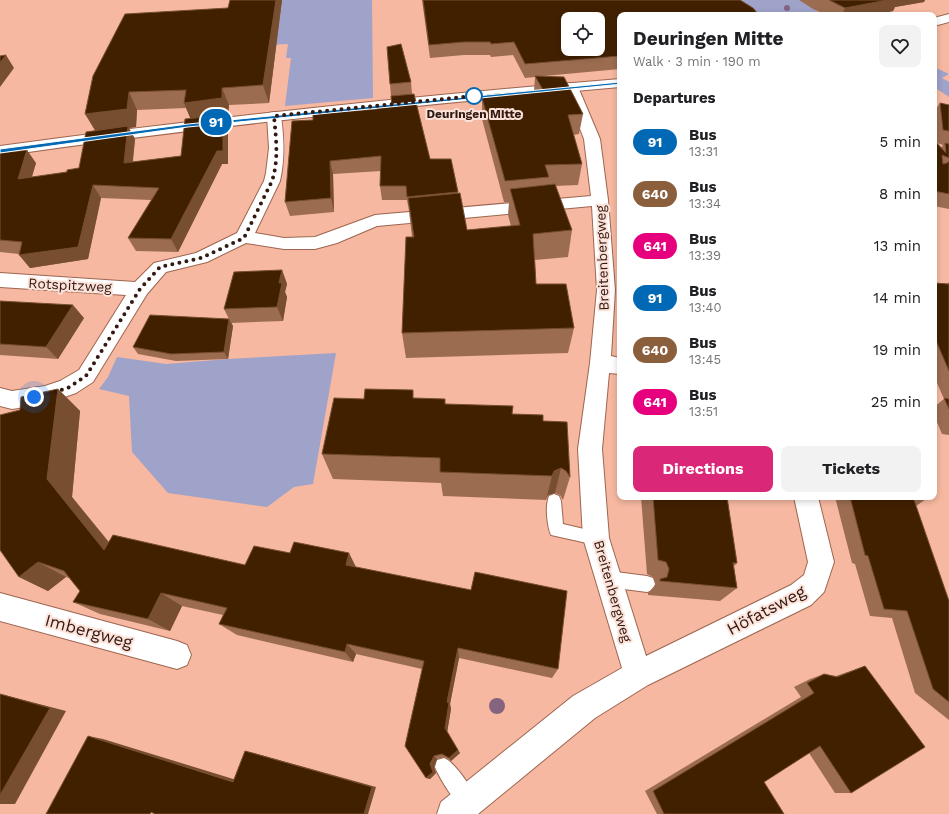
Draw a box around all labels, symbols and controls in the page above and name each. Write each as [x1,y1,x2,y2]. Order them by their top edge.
map controls [561,12,605,56]
button: locate [561,12,605,56]
button: heart [879,25,921,67]
text: Deuringen Mitte [633,27,783,50]
text: Walk · 3 min · 190 m [633,54,761,69]
marker: Deuringen Mitte [465,87,483,105]
text: Departures [633,89,716,107]
place label: Deuringen Mitte [426,107,522,121]
line badge: 91 [198,109,234,135]
text: 91 [209,114,223,130]
text: Bus [689,126,717,144]
text: 5 min [880,133,921,151]
text: 91 [648,134,662,150]
text: 13:31 [689,144,718,159]
text: Bus [689,178,717,196]
text: 8 min [879,185,921,203]
text: 640 [642,186,668,202]
text: 13:34 [689,196,721,211]
street label: Breitenbergweg [592,204,612,311]
text: Bus [689,230,717,248]
text: 13 min [874,237,921,255]
text: 641 [643,238,667,254]
text: 13:39 [689,248,721,263]
street label: Rotspitzweg [28,275,113,295]
text: Bus [689,282,717,300]
text: 14 min [873,289,921,307]
text: 91 [648,290,662,306]
text: 13:40 [689,300,722,315]
text: Bus [689,334,717,352]
text: 19 min [873,341,921,359]
text: 640 [642,342,668,358]
text: 13:45 [689,352,721,367]
text: Bus [689,386,717,404]
your location [24,387,44,407]
text: 25 min [871,393,921,411]
text: 641 [643,394,667,410]
text: 13:51 [689,404,718,419]
button: Directions [633,446,773,492]
button: Tickets [781,446,921,492]
street label: Breitenbergweg [591,538,635,644]
street label: Höfatsweg [723,580,810,639]
street label: Imbergweg [43,610,136,653]

